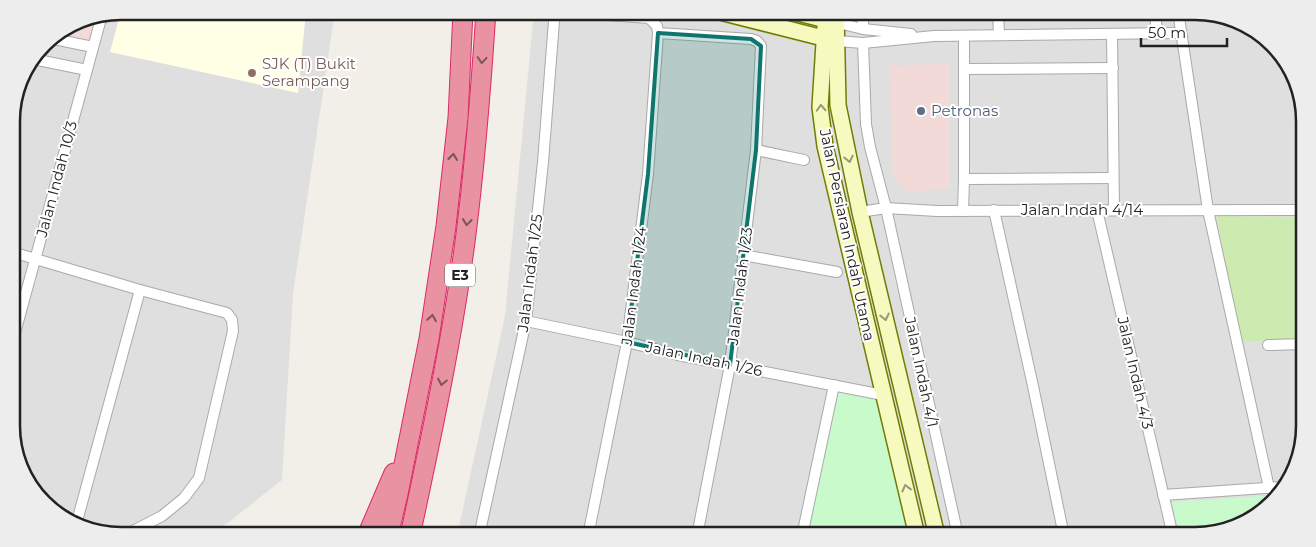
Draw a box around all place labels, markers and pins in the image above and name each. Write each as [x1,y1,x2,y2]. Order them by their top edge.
place label: SJK (T) Bukit Serampang [262,54,356,90]
marker: SJK (T) Bukit Serampang [246,67,258,79]
place label: Petronas [931,101,998,120]
marker: Petronas [915,105,927,117]

